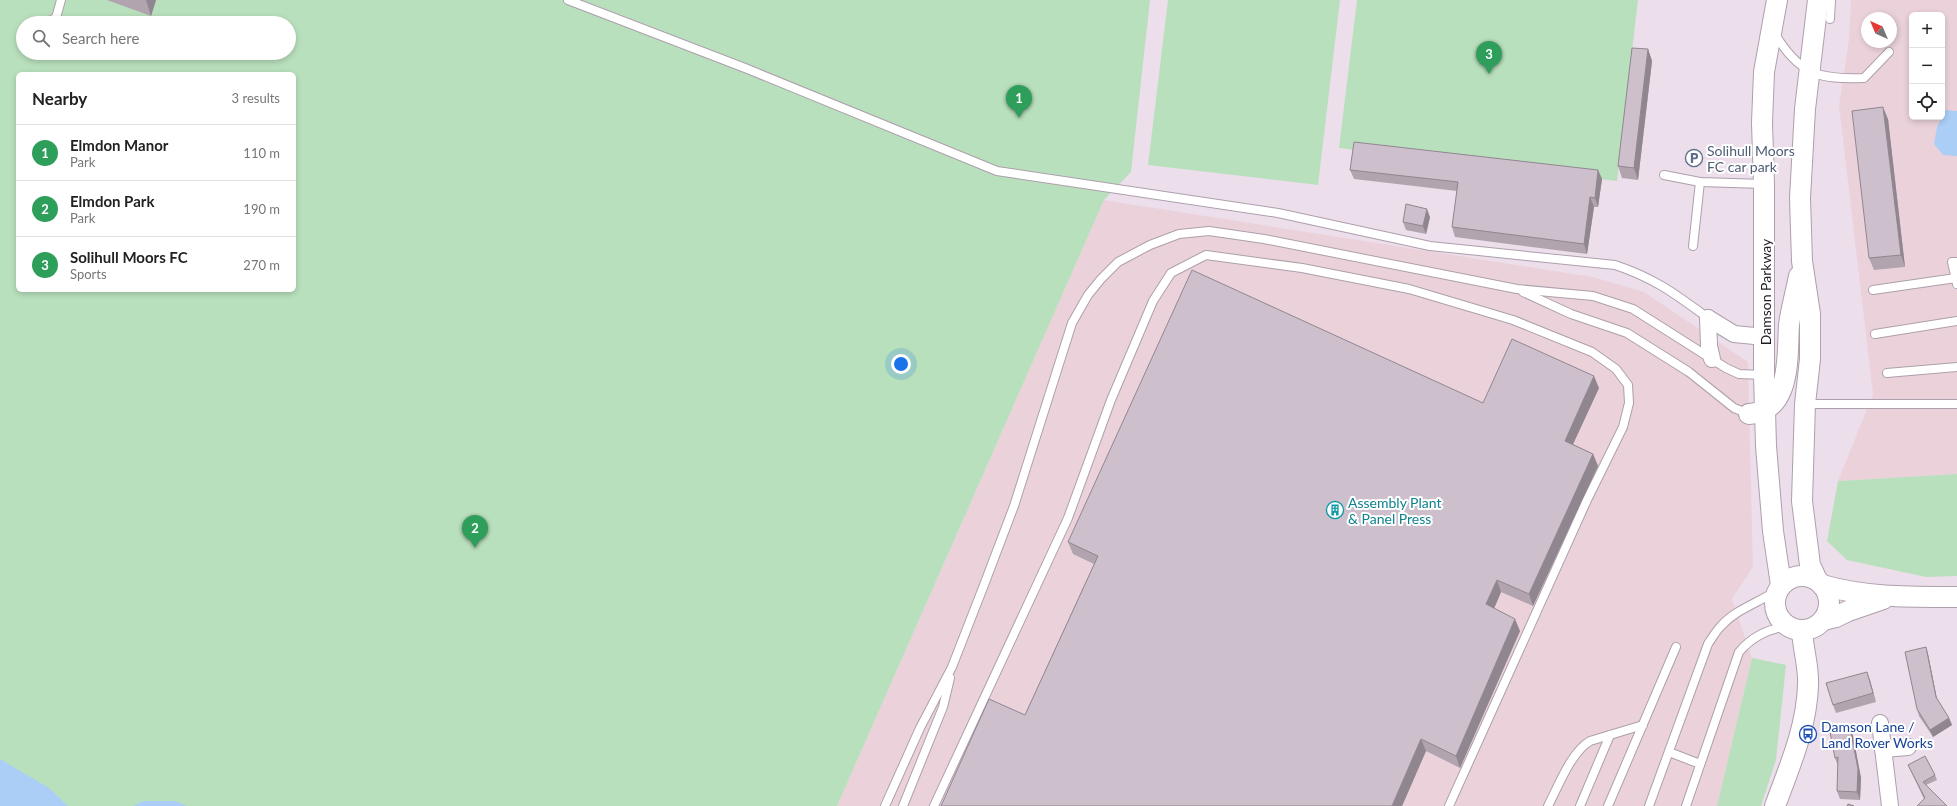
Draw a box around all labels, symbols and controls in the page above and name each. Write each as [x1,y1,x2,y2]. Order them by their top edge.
north arrow [1861,12,1897,48]
map controls [1909,12,1945,120]
button: + [1909,12,1945,48]
search box [16,16,296,60]
icon: search [30,27,52,49]
text: Search here [62,29,139,47]
pin: 3 [1476,41,1502,74]
button: − [1909,48,1945,84]
button: locate [1909,84,1945,120]
pin: 1 [1006,85,1032,118]
text: Nearby [32,88,87,109]
text: 3 results [232,90,280,106]
text: Elmdon Manor [70,136,168,154]
place label: Solihull Moors FC car park [1707,142,1795,175]
text: 1 [41,145,49,161]
text: 110 m [243,145,280,161]
parking icon: Solihull Moors FC car park [1684,148,1704,168]
text: Park [70,154,95,170]
text: Elmdon Park [70,192,154,210]
text: 2 [41,201,49,217]
text: 190 m [243,201,280,217]
text: Park [70,210,95,226]
street label: Damson Parkway [1757,238,1774,345]
text: Solihull Moors FC [70,248,188,266]
text: 3 [41,257,49,273]
text: 270 m [243,257,280,273]
text: Sports [70,266,107,282]
your location [891,354,911,374]
place label: Assembly Plant & Panel Press [1348,494,1441,527]
building icon: Assembly Plant & Panel Press [1325,500,1345,520]
pin: 2 [462,515,488,548]
place label: Damson Lane / Land Rover Works [1821,718,1933,751]
bus stop icon: Damson Lane / Land Rover Works [1798,724,1818,744]

